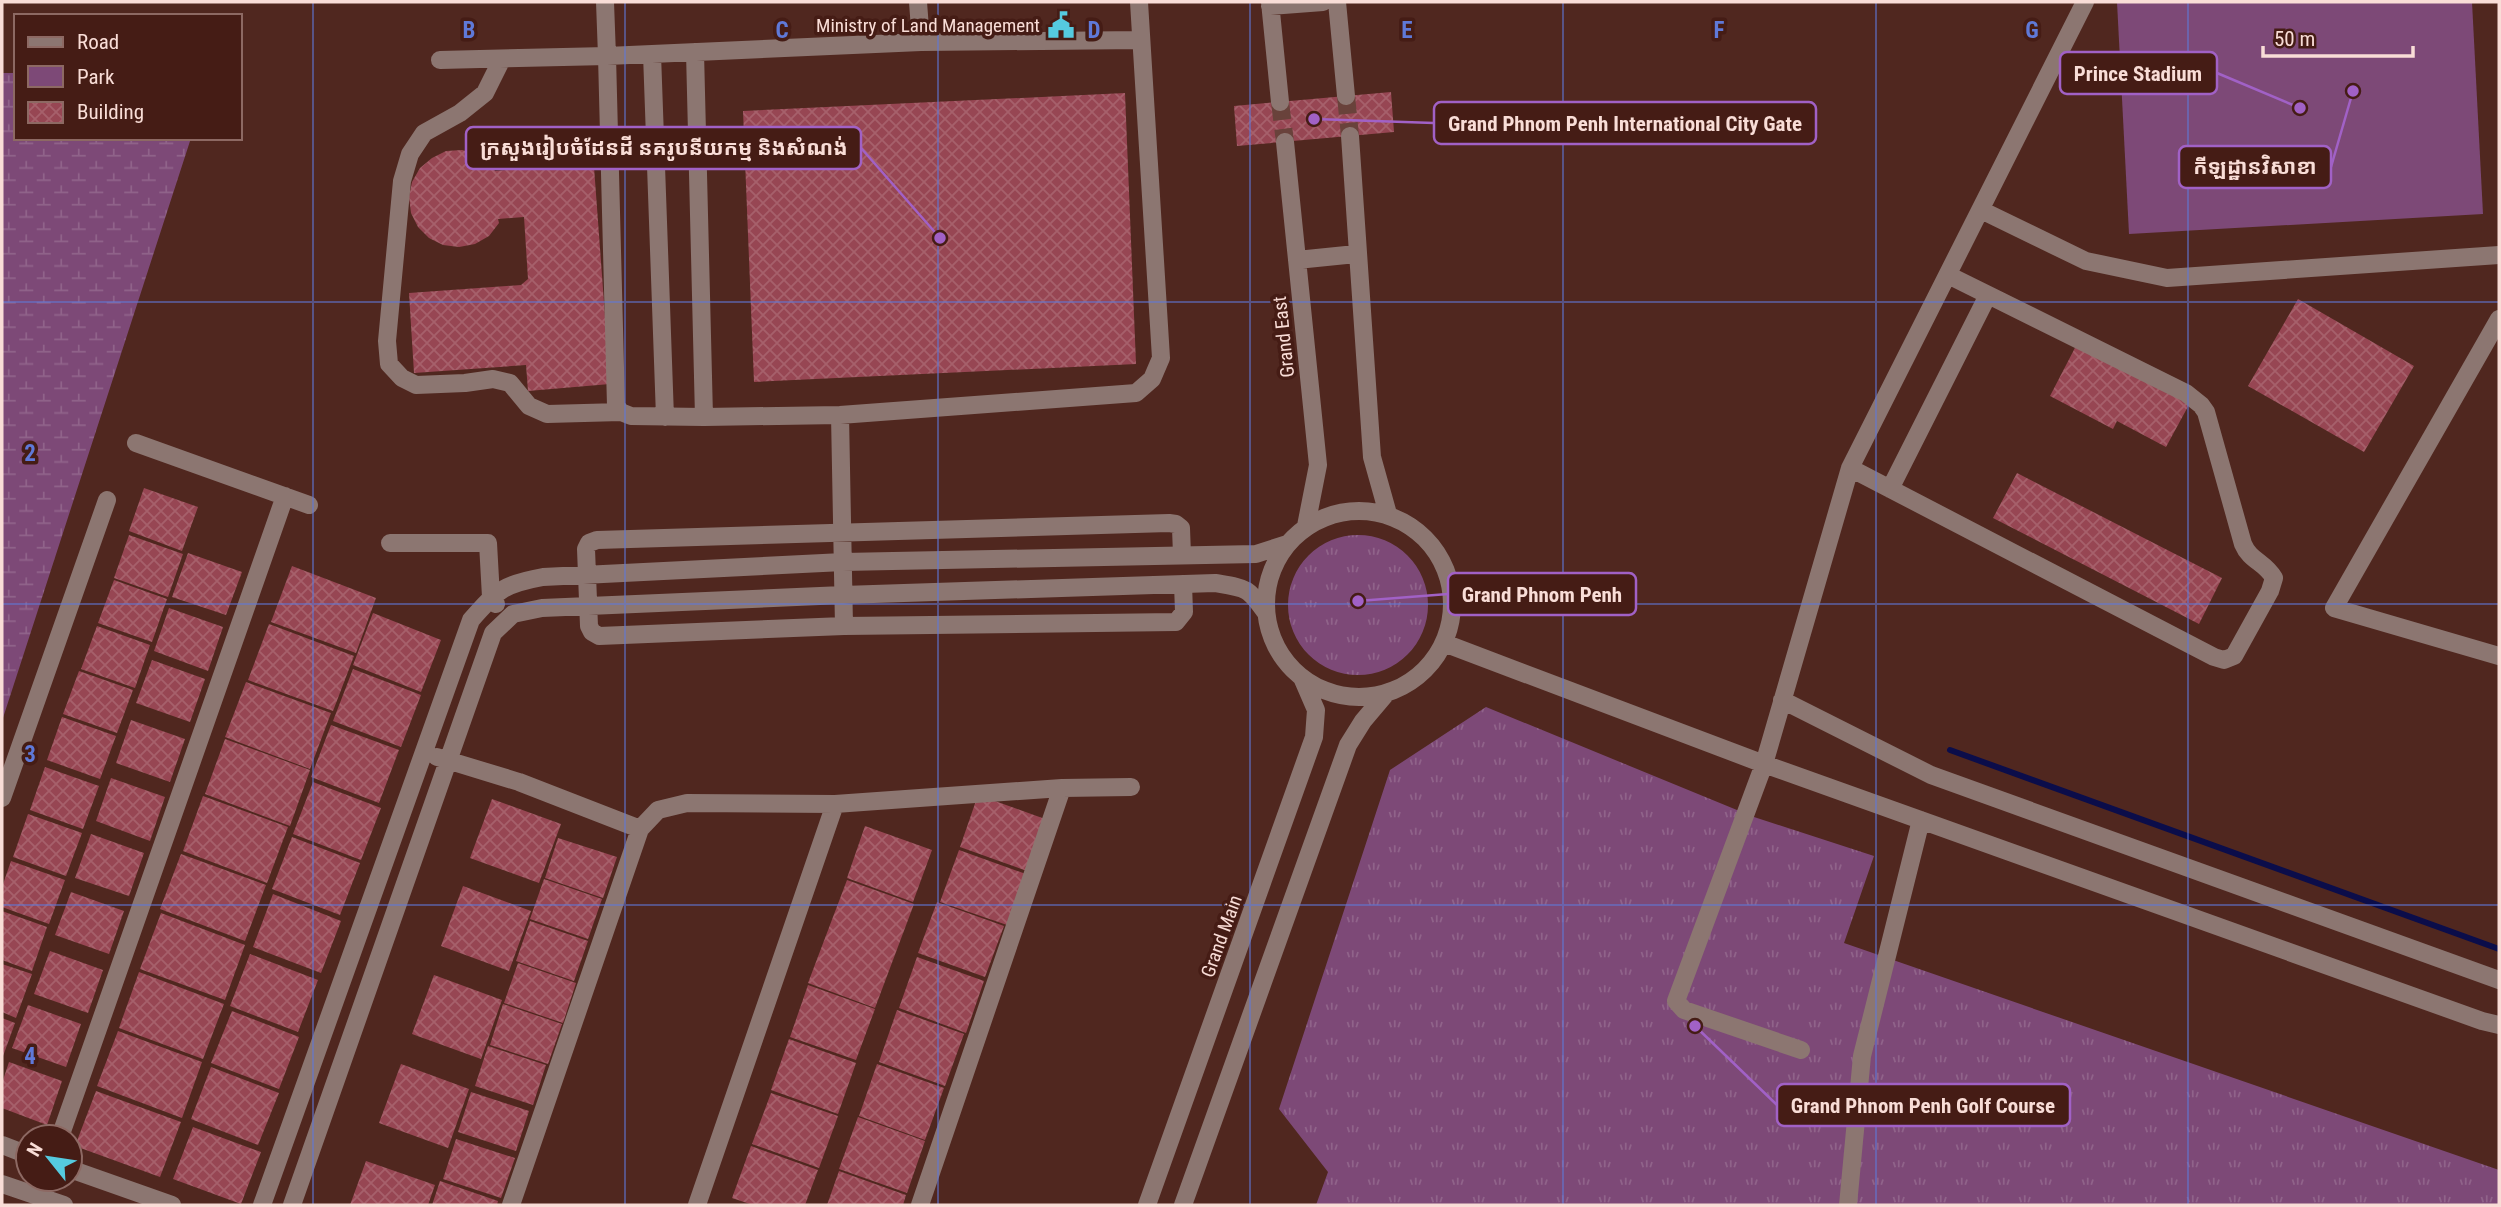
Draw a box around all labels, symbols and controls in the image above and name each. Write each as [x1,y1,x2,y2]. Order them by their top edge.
public building icon: Ministry of Land Management [1046,10,1076,40]
legend [14,14,242,140]
place label: Ministry of Land Management [816,14,1040,37]
scale bar [2263,14,2414,58]
text: B [463,17,475,44]
text: C [775,17,789,44]
text: D [1088,17,1101,44]
text: E [1401,17,1413,44]
text: F [1714,17,1725,44]
text: G [2025,17,2039,44]
text: 50 m [2274,27,2315,51]
text: Road [77,30,119,54]
callout: Prince Stadium [2060,52,2217,94]
text: Prince Stadium [2074,62,2202,86]
text: Park [77,65,115,89]
text: Building [77,100,144,124]
callout: Grand Phnom Penh International City Gate [1434,102,1816,144]
text: Grand Phnom Penh International City Gate [1448,112,1802,136]
callout: ក្រសួងរៀបចំដែនដី នគរូបនីយកម្ម និងសំណង់ [466,127,861,169]
text: ក្រសួងរៀបចំដែនដី នគរូបនីយកម្ម និងសំណង់ [480,134,848,162]
callout: កីឡដ្ឋានវិសាខា [2179,146,2331,188]
text: កីឡដ្ឋានវិសាខា [2193,154,2317,181]
street label: Grand East [1268,295,1299,379]
text: 2 [24,440,36,467]
callout: Grand Phnom Penh [1448,573,1636,615]
text: Grand Phnom Penh [1462,583,1622,607]
text: 3 [24,741,36,768]
street label: Grand Main [1196,892,1247,980]
text: 4 [24,1043,36,1070]
callout: Grand Phnom Penh Golf Course [1777,1084,2070,1126]
text: Grand Phnom Penh Golf Course [1791,1094,2055,1118]
north arrow [14,1123,84,1193]
text: N [22,1139,48,1161]

